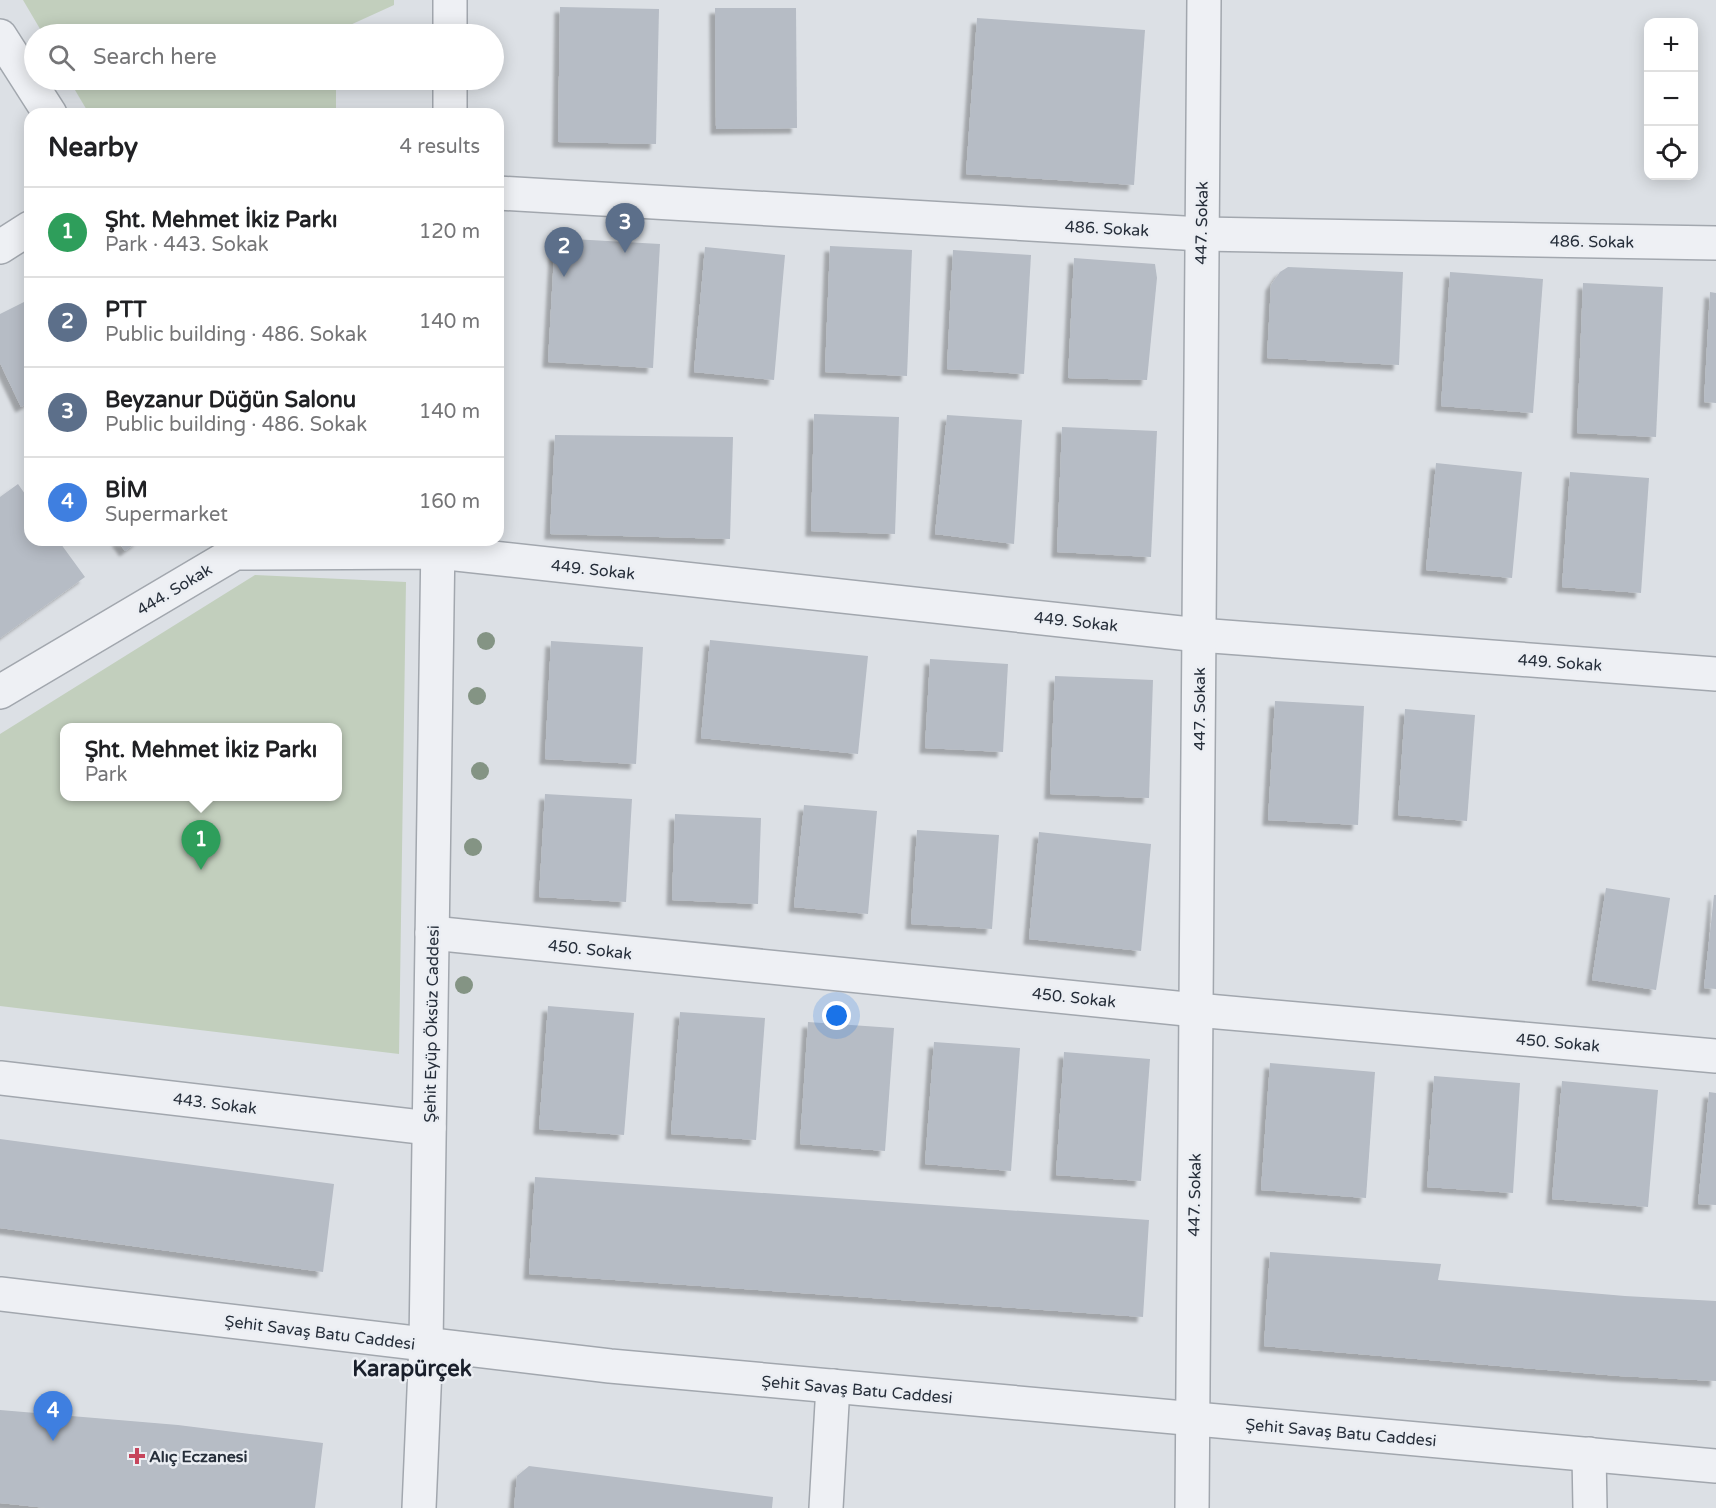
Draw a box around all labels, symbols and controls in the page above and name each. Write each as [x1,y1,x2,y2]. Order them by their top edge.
map controls [1644,18,1698,180]
button: + [1644,18,1698,72]
search box [24,24,504,90]
icon: search [45,41,78,74]
text: Search here [93,44,217,70]
button: − [1644,72,1698,126]
button: locate [1644,126,1698,180]
text: Nearby [48,132,138,163]
text: 4 results [400,135,480,159]
street label: 447. Sokak [1191,181,1213,265]
pin: 3 [606,204,644,253]
text: Şht. Mehmet İkiz Parkı [105,207,338,233]
street label: 486. Sokak [1064,217,1150,241]
text: 1 [61,220,74,244]
text: 120 m [419,220,480,244]
pin: 2 [544,228,584,277]
street label: 486. Sokak [1550,231,1635,253]
text: Park · 443. Sokak [105,233,269,257]
text: PTT [105,297,147,323]
text: 2 [61,310,74,334]
text: 140 m [419,310,480,334]
text: Public building · 486. Sokak [105,323,367,347]
text: Beyzanur Düğün Salonu [105,387,356,413]
text: 3 [61,400,74,424]
text: 140 m [419,400,480,424]
text: Public building · 486. Sokak [105,413,367,437]
text: BİM [105,477,148,503]
text: 4 [61,490,74,514]
text: 160 m [419,490,480,514]
text: Supermarket [105,503,228,527]
street label: 449. Sokak [550,556,636,584]
street label: 444. Sokak [133,559,216,620]
street label: 449. Sokak [1033,608,1119,636]
street label: 449. Sokak [1517,650,1603,676]
street label: 447. Sokak [1190,667,1210,751]
popup [60,723,342,801]
text: Şht. Mehmet İkiz Parkı [85,737,317,763]
text: Park [85,763,127,787]
pin: 1 [182,820,220,870]
street label: Şehit Eyüp Öksüz Caddesi [420,925,444,1123]
street label: 450. Sokak [547,936,633,964]
street label: 450. Sokak [1031,984,1117,1012]
your location [822,1001,851,1030]
street label: 450. Sokak [1515,1029,1601,1057]
street label: 443. Sokak [172,1089,258,1119]
street label: 447. Sokak [1184,1153,1206,1237]
street label: Şehit Savaş Batu Caddesi [223,1311,416,1355]
district label: Karapürçek [352,1356,472,1382]
street label: Şehit Savaş Batu Caddesi [761,1372,953,1408]
pin: 4 [34,1392,72,1441]
street label: Şehit Savaş Batu Caddesi [1245,1415,1437,1451]
place label: Alıç Eczanesi [149,1447,247,1467]
marker: Alıç Eczanesi [130,1449,144,1463]

